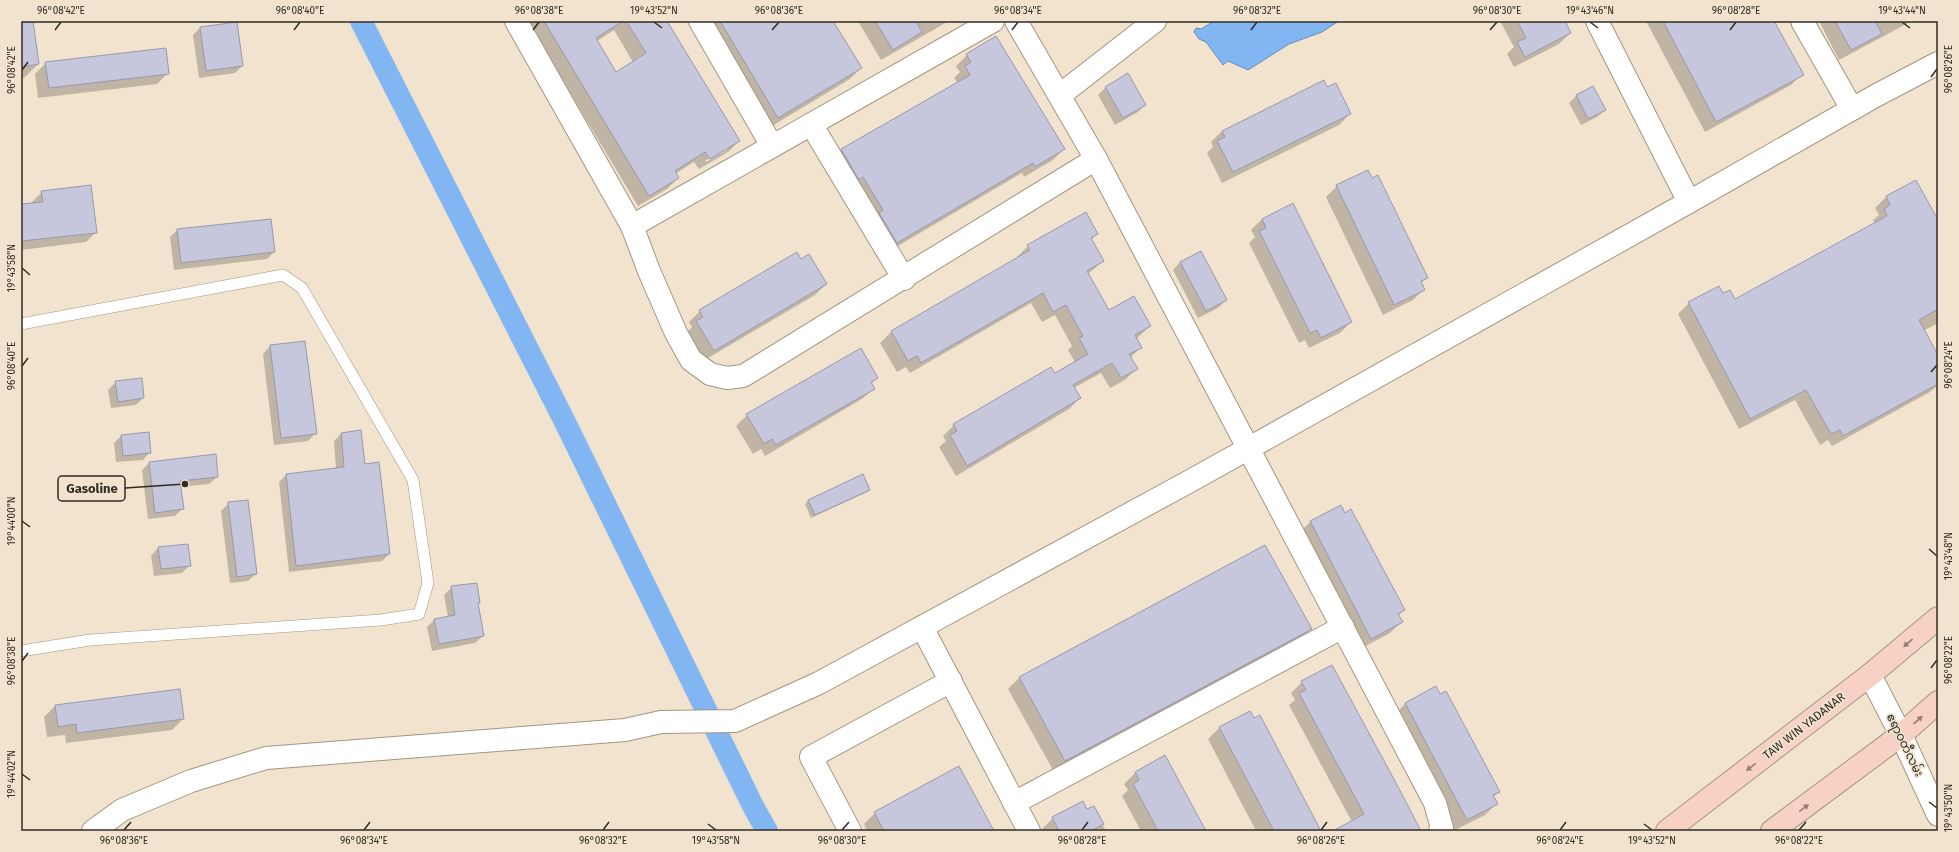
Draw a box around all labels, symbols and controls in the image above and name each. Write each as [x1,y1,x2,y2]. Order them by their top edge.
text: 96°08'42"E [37,5,85,17]
text: 96°08'40"E [276,5,324,17]
text: 96°08'38"E [515,5,563,17]
text: 19°43'52"N [630,5,678,17]
text: 96°08'36"E [755,5,803,17]
text: 96°08'34"E [994,5,1042,17]
text: 96°08'32"E [1233,5,1281,17]
text: 96°08'30"E [1473,5,1521,17]
text: 19°43'46"N [1566,5,1614,17]
text: 96°08'28"E [1712,5,1760,17]
text: 19°43'44"N [1878,5,1926,17]
text: 96°08'26"E [1943,45,1955,93]
text: 96°08'42"E [6,46,18,94]
text: 19°43'58"N [6,244,18,292]
text: 96°08'24"E [1943,341,1955,389]
text: 96°08'40"E [6,342,18,390]
callout: Gasoline [58,476,125,501]
text: Gasoline [66,481,118,496]
text: 19°44'00"N [6,497,18,545]
text: 19°43'48"N [1943,532,1955,580]
text: 96°08'22"E [1943,636,1955,684]
text: 96°08'38"E [6,637,18,685]
one-way arrow [1903,639,1914,648]
street label: TAW WIN YADANAR [1760,690,1848,762]
street label: ဧရာဝတီလမ်း [1881,710,1928,780]
one-way arrow [1912,715,1923,724]
text: 19°44'02"N [6,750,18,798]
one-way arrow [1746,762,1756,770]
text: 19°43'50"N [1943,784,1955,832]
one-way arrow [1798,803,1809,812]
text: 96°08'36"E [100,835,148,847]
text: 96°08'34"E [340,835,388,847]
text: 96°08'32"E [579,835,627,847]
text: 19°43'58"N [692,835,740,847]
text: 96°08'30"E [818,835,866,847]
text: 96°08'28"E [1058,835,1106,847]
text: 96°08'26"E [1297,835,1345,847]
text: 96°08'24"E [1536,835,1584,847]
text: 19°43'52"N [1628,835,1676,847]
text: 96°08'22"E [1775,835,1823,847]

